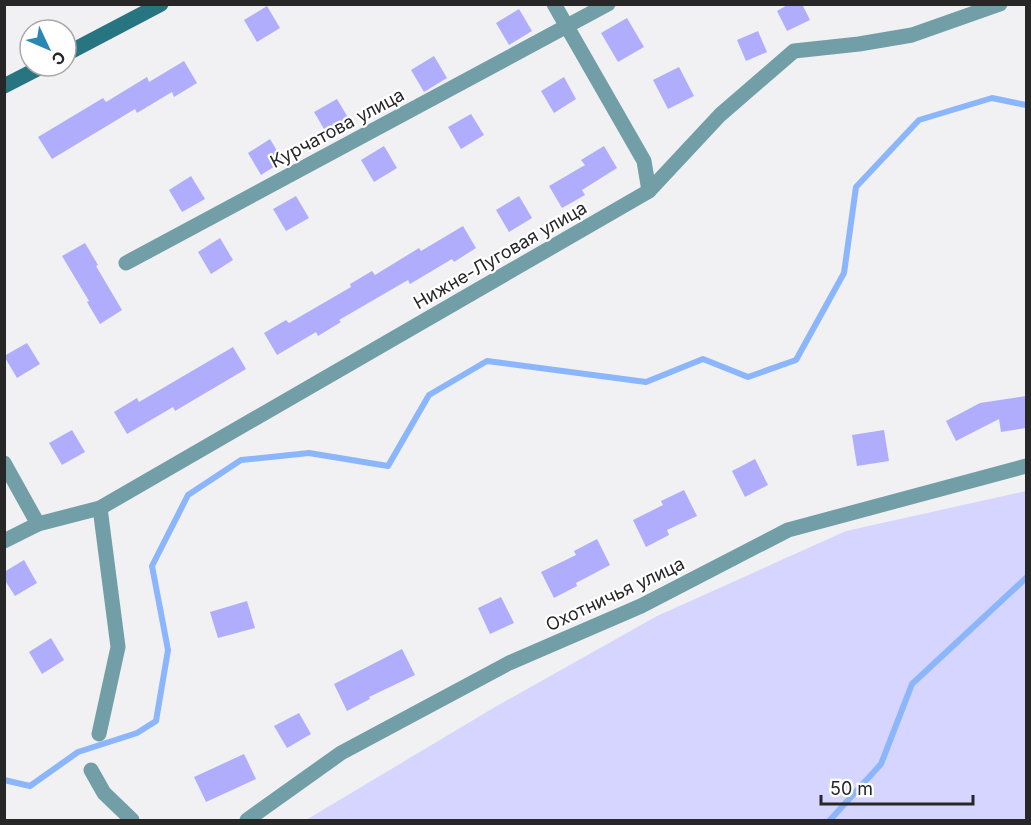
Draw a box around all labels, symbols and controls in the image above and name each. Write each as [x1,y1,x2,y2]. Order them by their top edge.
north arrow [18,18,78,78]
text: С [47,47,70,70]
street label: Курчатова улица [266,84,408,172]
street label: Нижне-Луговая улица [410,197,590,313]
street label: Охотничья улица [542,553,688,635]
scale bar [821,768,972,806]
text: 50 m [830,778,873,799]

